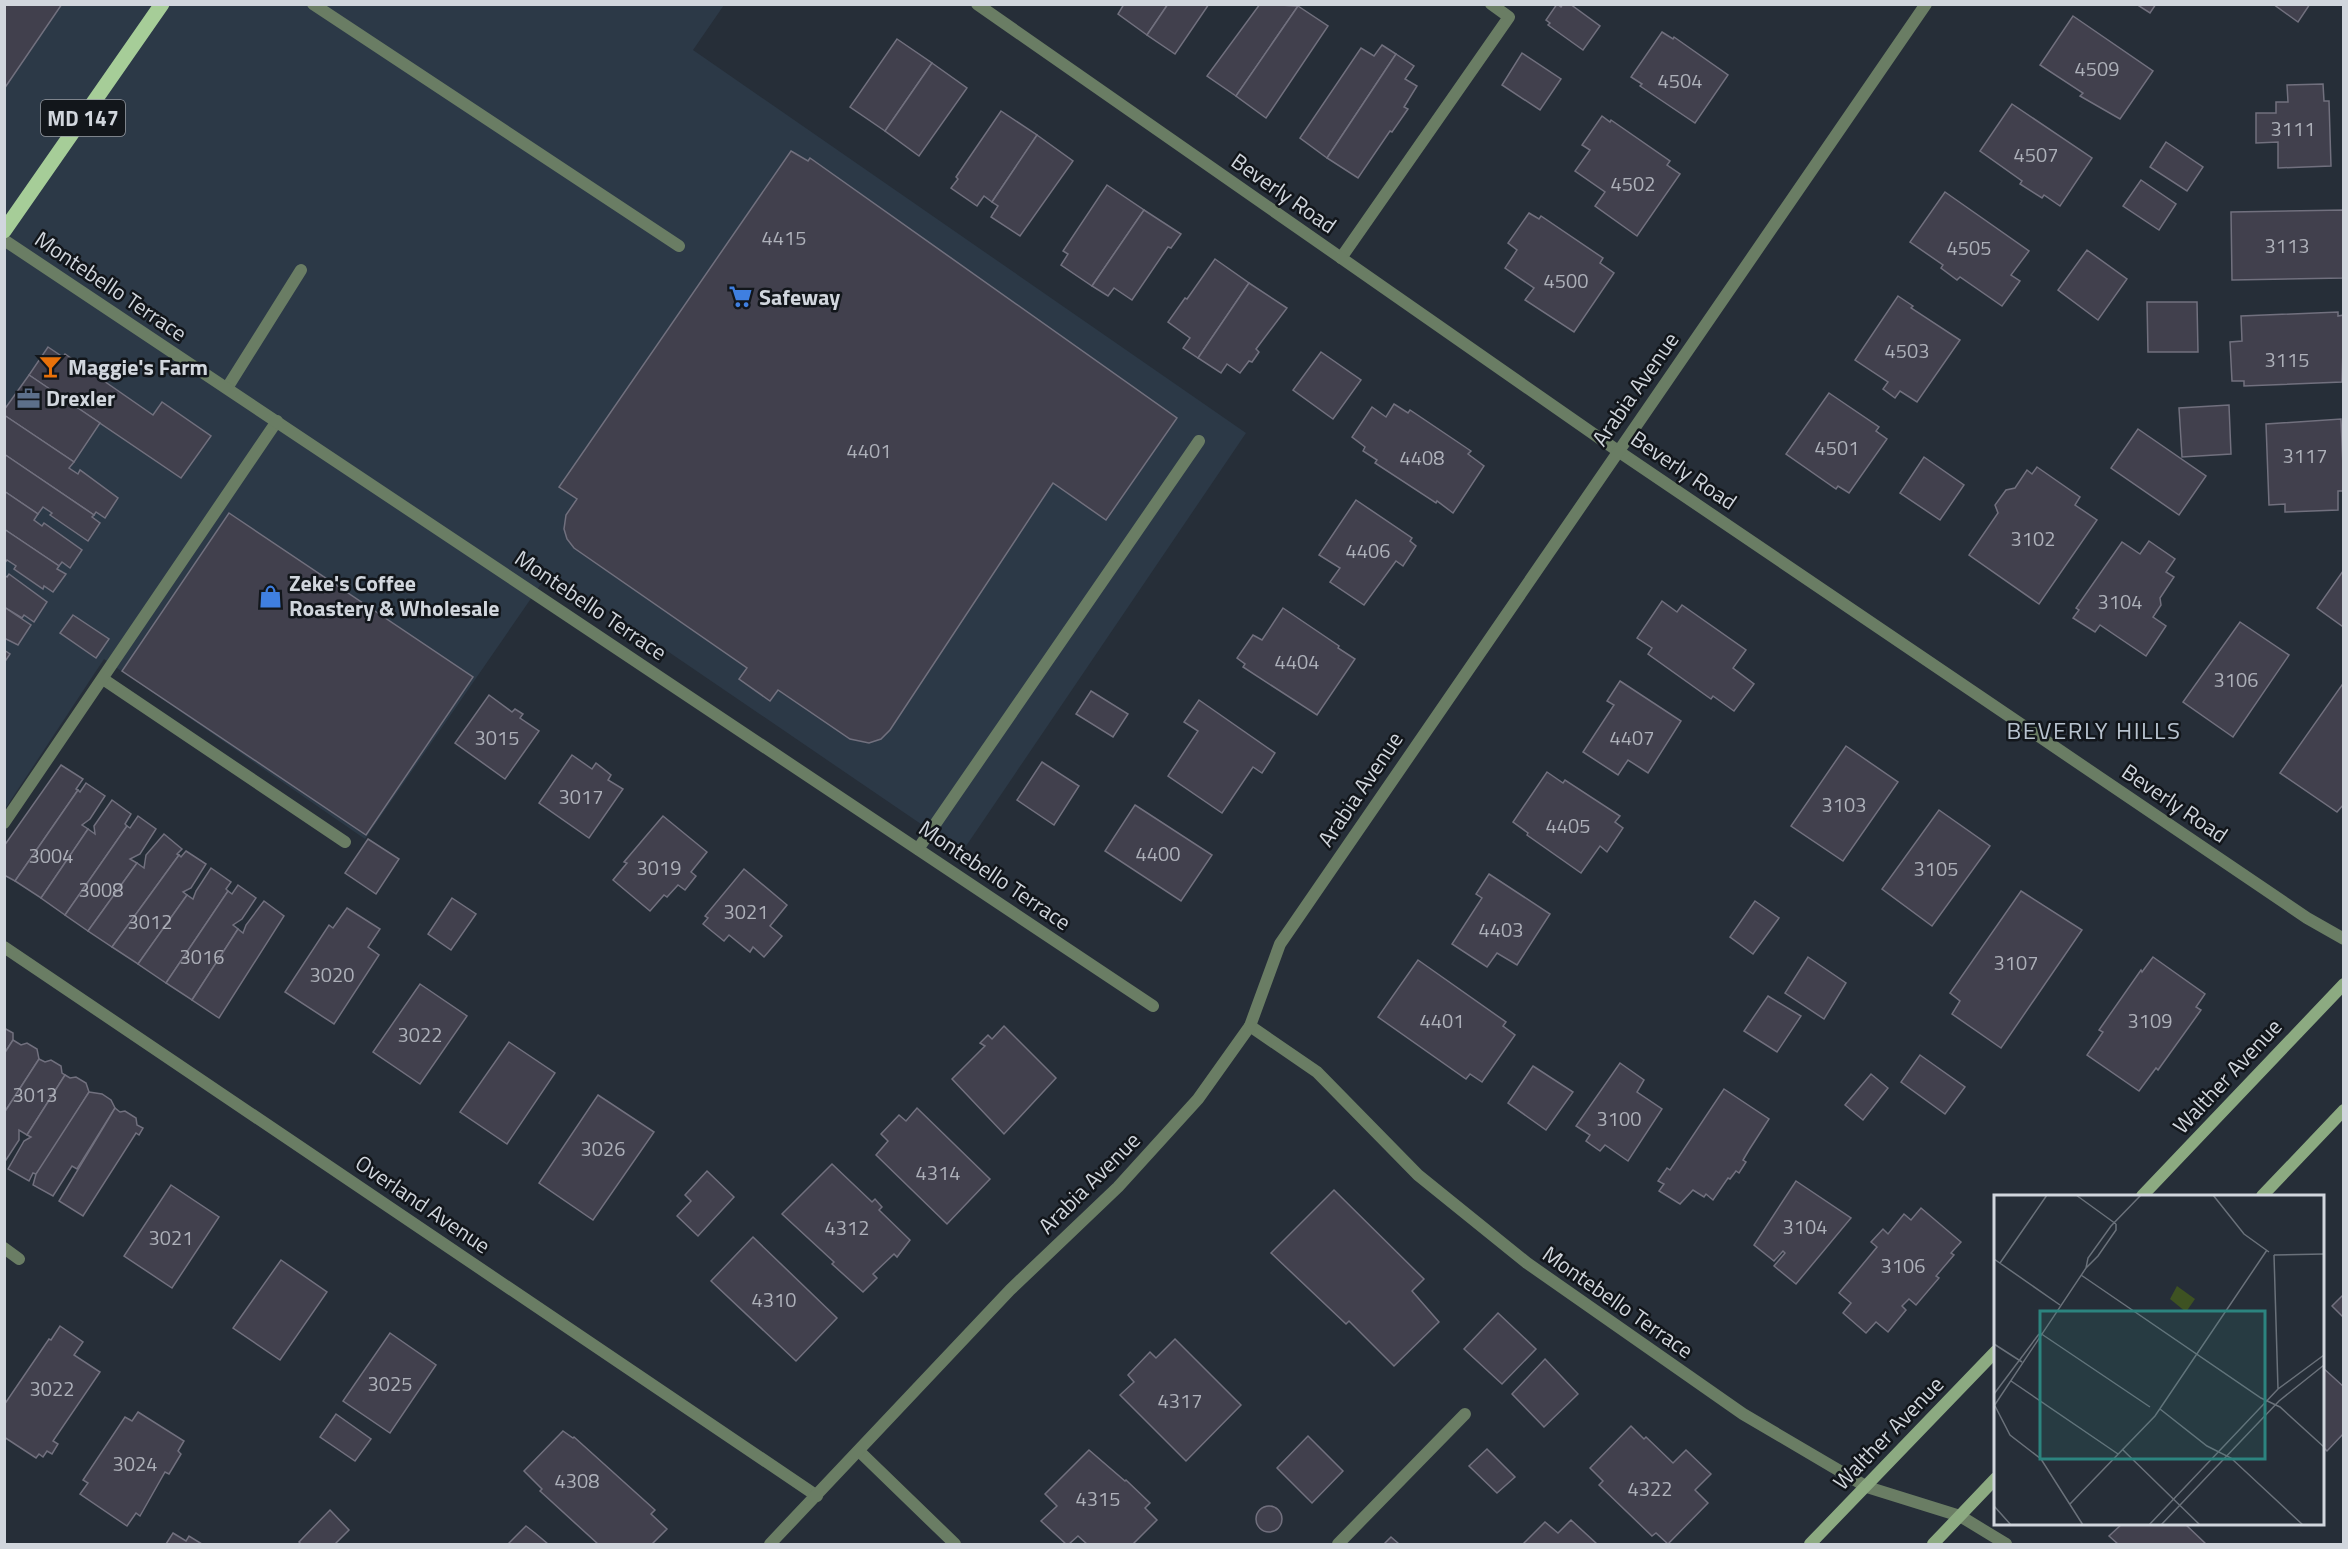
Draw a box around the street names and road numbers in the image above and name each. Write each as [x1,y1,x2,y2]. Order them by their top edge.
road number: MD 147 [41,100,125,136]
street label: Beverly Road [1224,144,1344,242]
street label: Montebello Terrace [28,222,194,350]
street label: Arabia Avenue [1583,325,1687,453]
street label: Beverly Road [1624,422,1744,518]
street label: Montebello Terrace [508,541,674,669]
street label: Arabia Avenue [1309,724,1411,854]
street label: Beverly Road [2115,755,2235,851]
street label: Montebello Terrace [912,811,1078,939]
street label: Walther Avenue [2164,1011,2290,1141]
street label: Arabia Avenue [1030,1124,1148,1242]
street label: Overland Avenue [348,1146,498,1262]
street label: Montebello Terrace [1536,1237,1700,1367]
street label: Walther Avenue [1825,1368,1951,1498]

